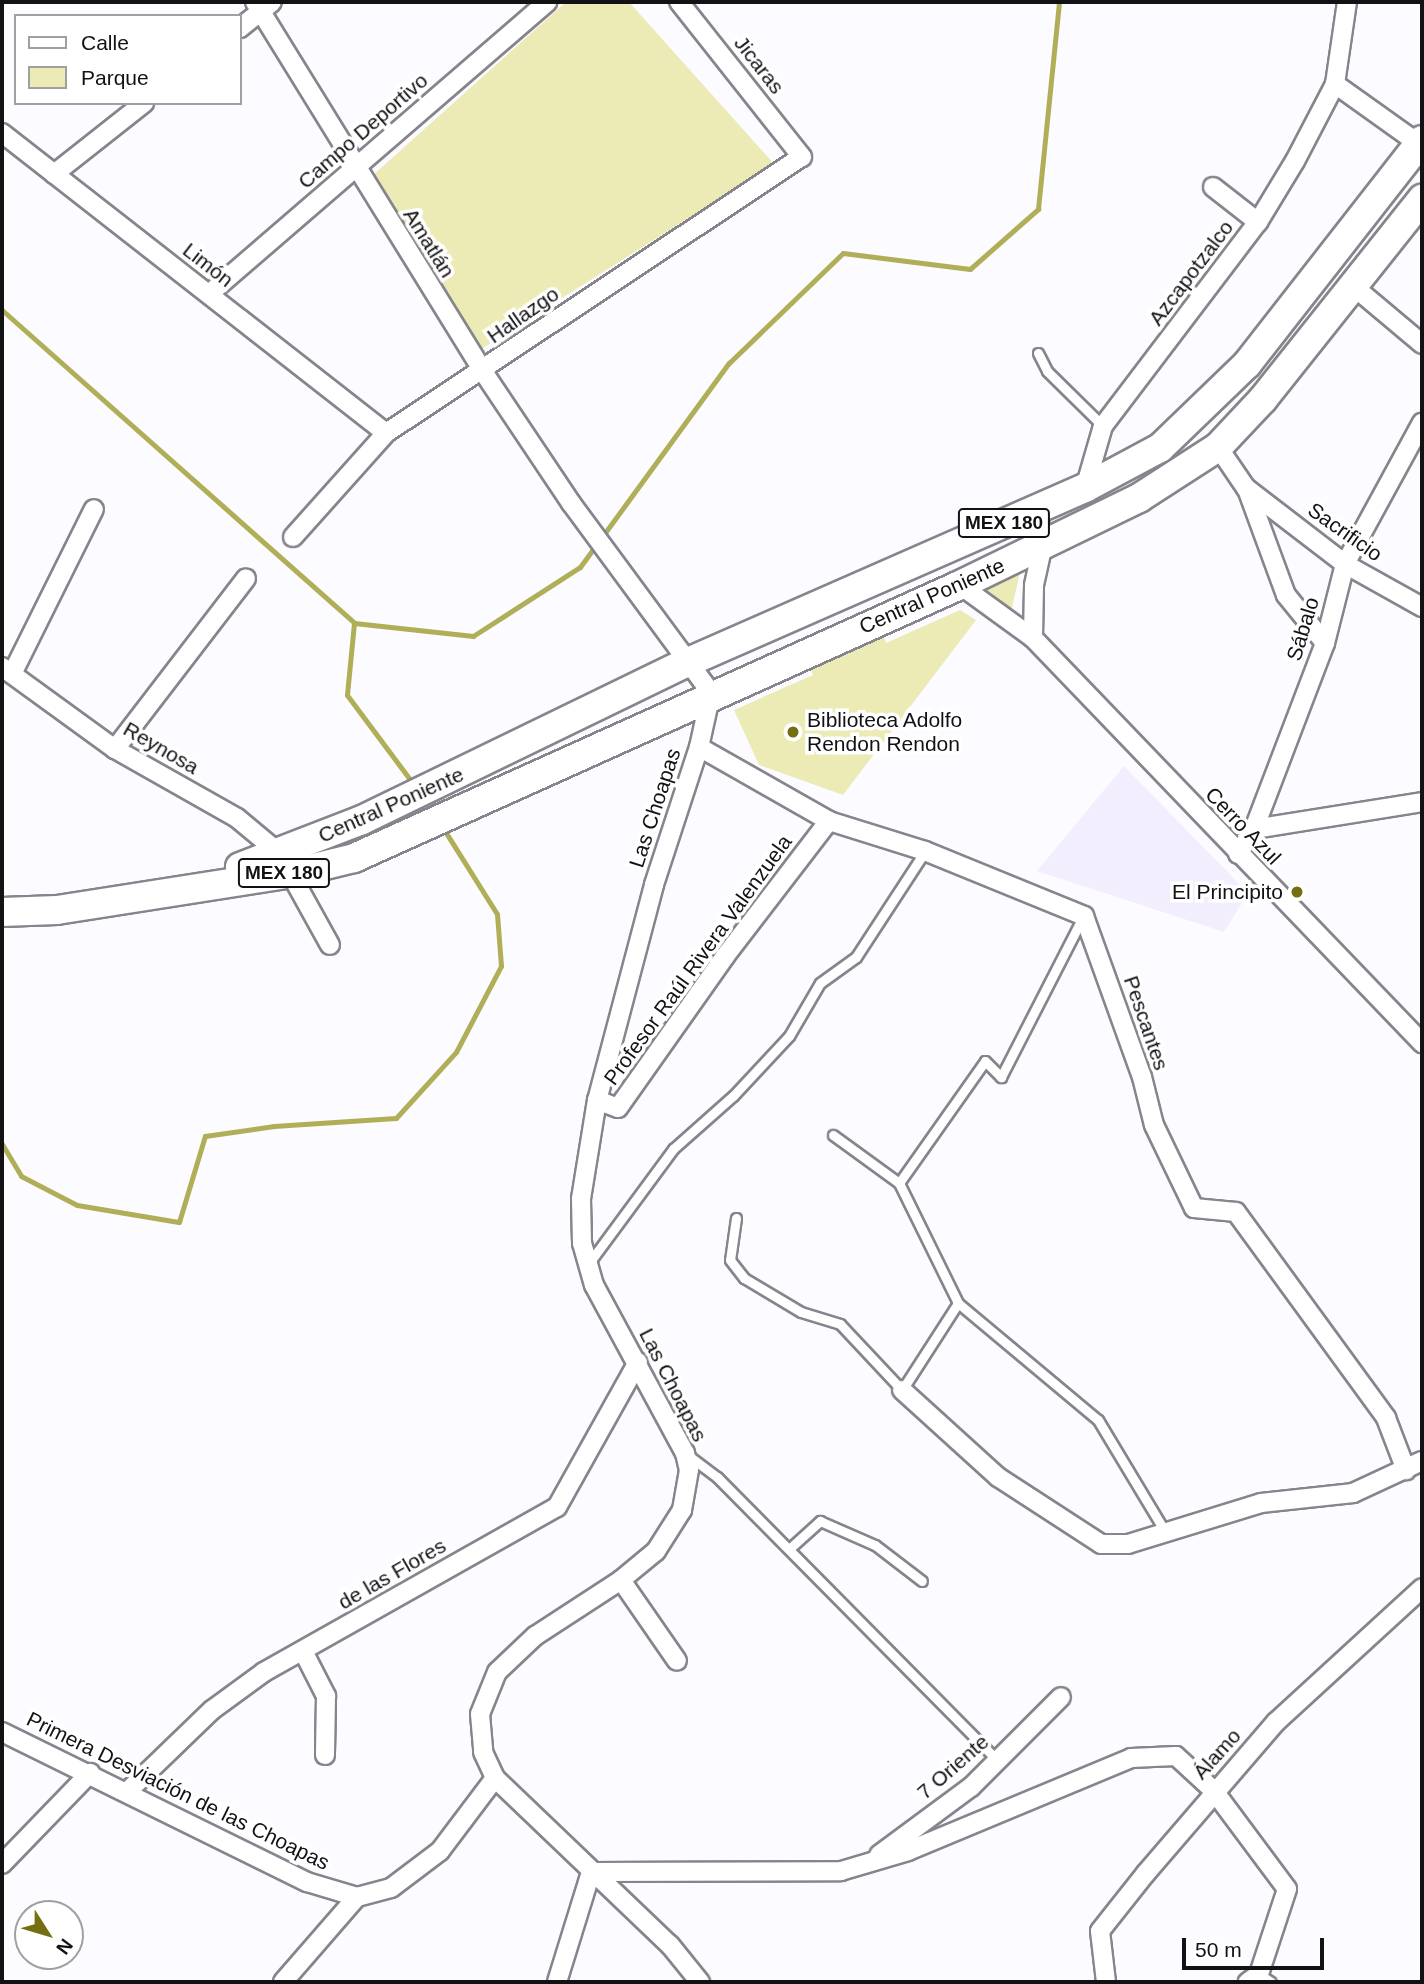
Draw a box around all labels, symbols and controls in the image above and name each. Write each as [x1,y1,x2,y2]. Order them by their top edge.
legend [14,14,242,105]
text: Calle [81,31,129,54]
street label: Jicaras [729,31,789,99]
text: Parque [81,66,149,89]
street label: Campo Deportivo [293,68,433,194]
street label: Amatlán [398,204,460,282]
street label: Azcapotzalco [1143,216,1239,330]
street label: Limón [178,237,238,293]
street label: Hallazgo [482,281,564,349]
street label: Sacrificio [1303,497,1387,567]
road number: MEX 180 [957,508,1051,538]
street label: Central Poniente [855,553,1009,639]
street label: Sábalo [1281,594,1325,664]
place label: Biblioteca Adolfo Rendon Rendon [807,707,963,757]
street label: Reynosa [119,716,203,780]
marker: Biblioteca Adolfo Rendon Rendon [785,724,801,740]
street label: Las Choapas [624,745,686,871]
street label: Central Poniente [314,762,468,848]
street label: Cerro Azul [1199,782,1287,870]
street label: Profesor Raúl Rivera Valenzuela [599,830,797,1090]
road number: MEX 180 [237,858,331,888]
place label: El Principito [1172,879,1283,905]
marker: El Principito [1289,884,1305,900]
street label: Pescantes [1118,973,1174,1073]
street label: Las Choapas [634,1324,712,1446]
street label: de las Flores [334,1533,450,1615]
street label: Primera Desviación de las Choapas [22,1707,334,1875]
street label: Álamo [1188,1723,1246,1785]
street label: 7 Oriente [912,1729,994,1805]
north arrow [14,1900,84,1970]
scale bar [1186,1924,1328,1968]
text: N [52,1935,77,1959]
text: 50 m [1195,1938,1242,1961]

